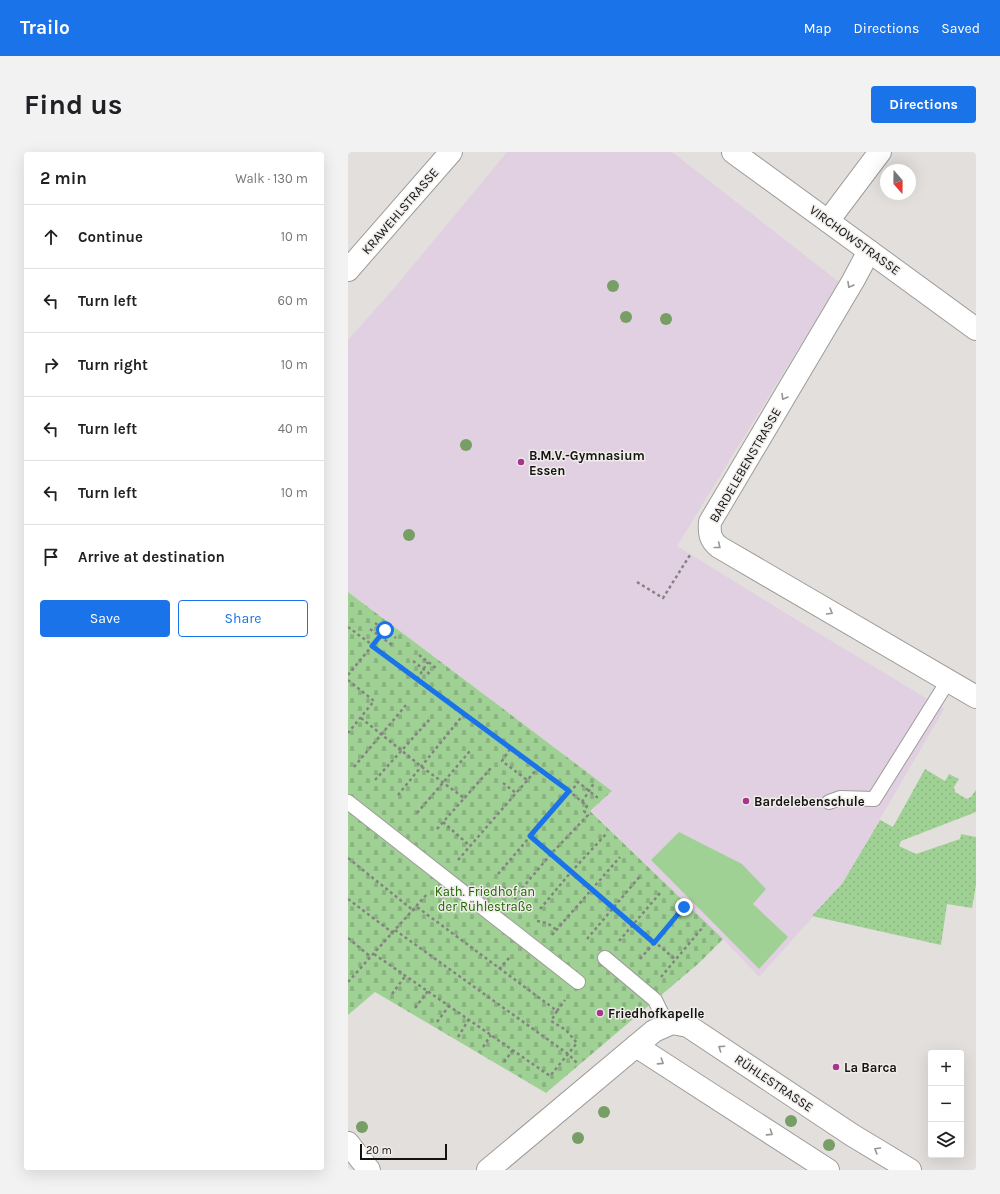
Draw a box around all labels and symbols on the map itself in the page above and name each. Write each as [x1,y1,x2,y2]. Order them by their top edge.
north arrow [880,164,916,200]
street label: KRAWEHLSTRASSE [358,165,442,257]
street label: VIRCHOWSTRASSE [807,202,903,278]
one-way arrow [848,281,855,288]
one-way arrow [781,393,789,400]
street label: BARDELEBENSTRASSE [706,405,784,525]
place label: B.M.V.-Gymnasium Essen [529,448,645,478]
marker: B.M.V.-Gymnasium Essen [516,457,526,467]
one-way arrow [714,541,721,548]
one-way arrow [826,607,833,614]
route start [376,621,394,639]
place label: Bardelebenschule [754,794,865,809]
marker: Bardelebenschule [741,796,751,806]
park label: Kath. Friedhof an der Rühlestraße [435,884,535,914]
route end [675,898,693,916]
place label: Friedhofkapelle [608,1006,705,1021]
marker: Friedhofkapelle [595,1008,605,1018]
one-way arrow [719,1046,726,1053]
street label: RÜHLESTRASSE [732,1050,817,1115]
one-way arrow [657,1057,664,1065]
place label: La Barca [844,1060,897,1075]
marker: La Barca [831,1062,841,1072]
one-way arrow [766,1128,773,1136]
scale bar [360,1142,447,1161]
one-way arrow [874,1147,881,1154]

